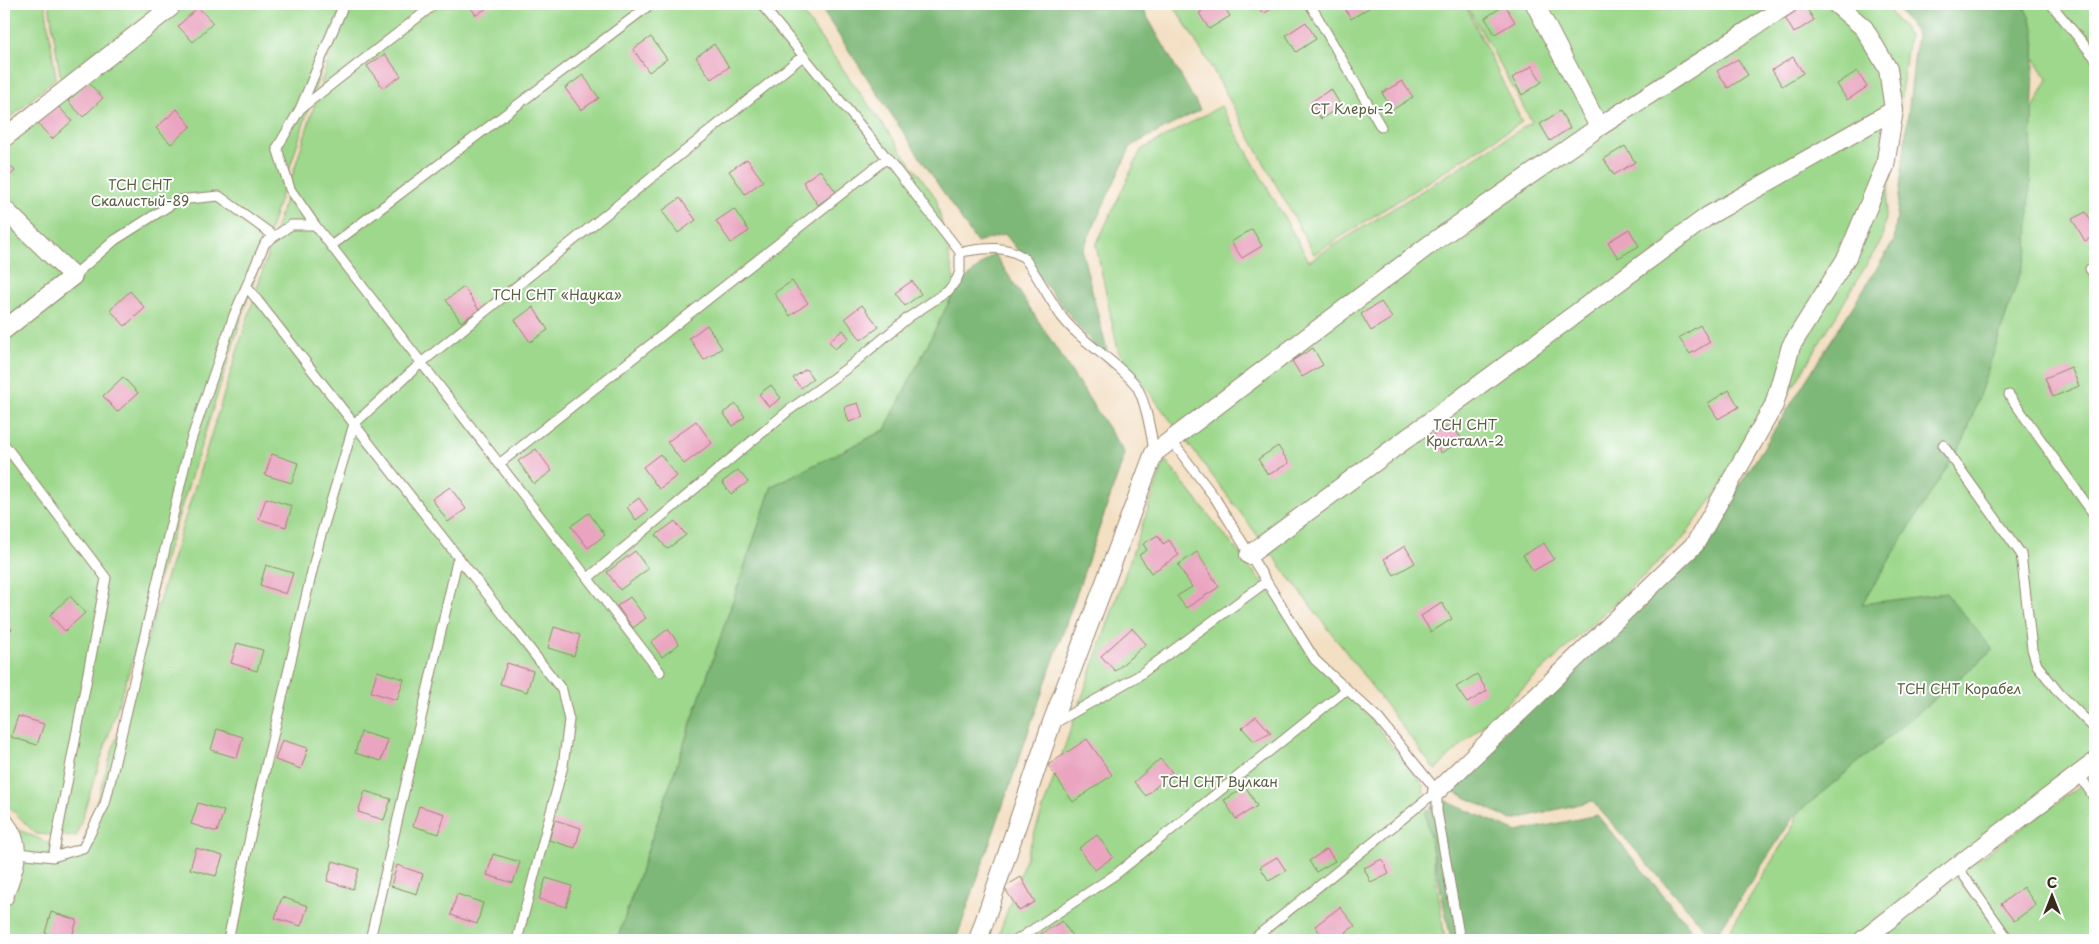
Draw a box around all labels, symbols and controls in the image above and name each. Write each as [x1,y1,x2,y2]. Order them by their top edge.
park label: СТ Клеры-2 [1310,98,1394,119]
park label: ТСН СНТ Скалистый-89 [91,174,189,211]
park label: ТСН СНТ «Наука» [492,284,622,305]
park label: ТСН СНТ Кристалл-2 [1426,414,1504,451]
park label: ТСН СНТ Корабел [1897,678,2021,699]
park label: ТСН СНТ Вулкан [1160,771,1278,792]
north arrow [2026,872,2076,922]
text: С [2047,872,2057,893]

